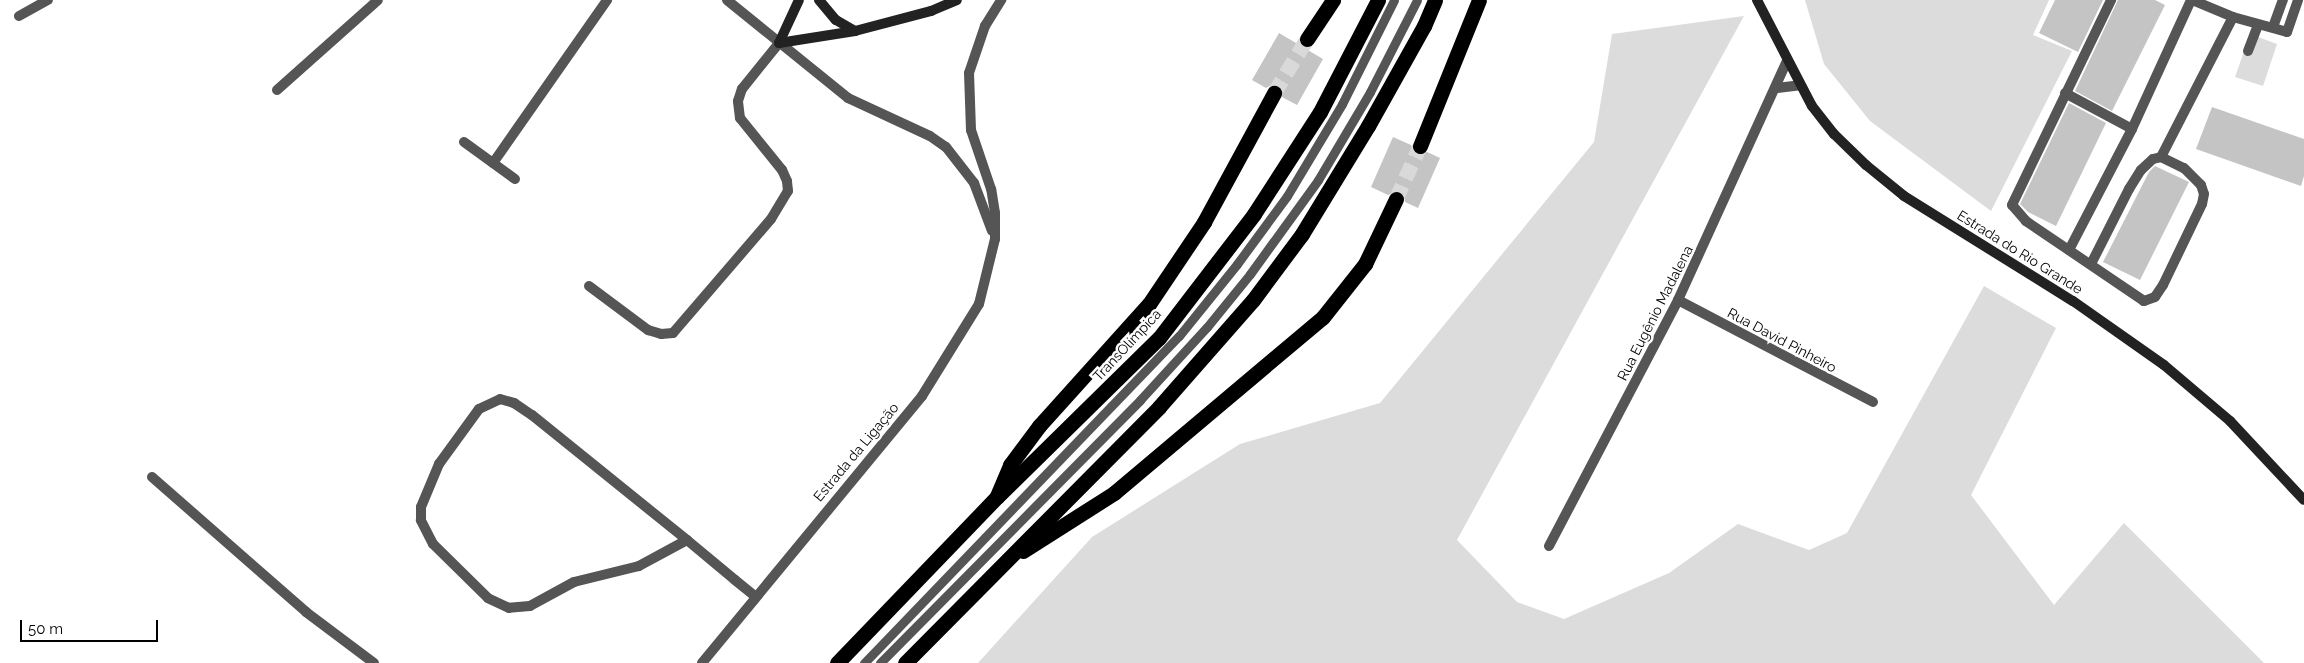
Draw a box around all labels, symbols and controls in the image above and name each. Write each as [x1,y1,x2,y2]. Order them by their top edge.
street label: Estrada do Rio Grande [1954,207,2086,297]
street label: Rua Eugênio Madalena [1614,243,1696,383]
street label: Rua David Pinheiro [1725,304,1839,376]
street label: TransOlímpica [1089,306,1165,384]
street label: Estrada da Ligação [810,399,902,505]
scale bar [22,610,160,642]
text: 50 m [28,620,63,638]

